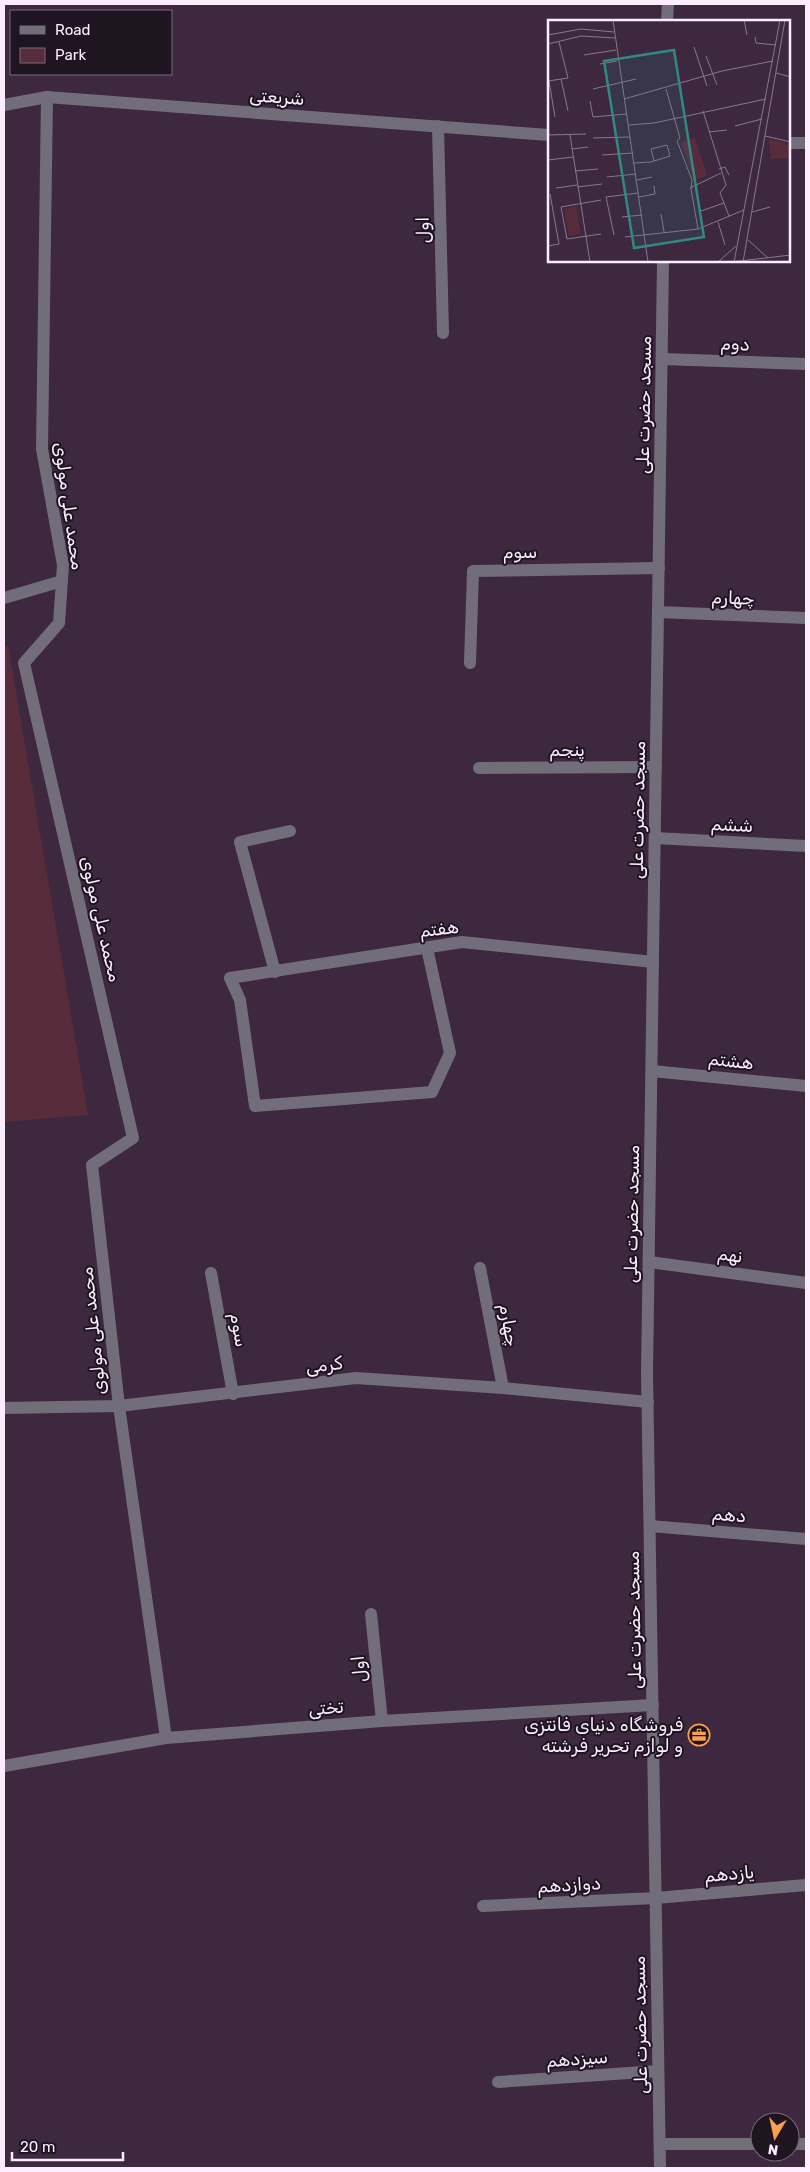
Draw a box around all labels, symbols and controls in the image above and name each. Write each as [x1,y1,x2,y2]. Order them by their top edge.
legend [10,10,172,75]
inset map [548,20,790,262]
text: Road [55,21,91,39]
text: Park [55,46,86,64]
street label: شریعتی [249,84,305,110]
street label: اول [412,216,434,244]
street label: دوم [720,332,750,356]
street label: مسجد حضرت علی [632,336,656,474]
street label: محمد علی مولوی [49,441,89,571]
street label: سوم [503,541,537,563]
street label: چهارم [711,586,755,610]
street label: پنجم [549,739,585,762]
street label: مسجد حضرت علی [626,741,650,879]
street label: ششم [710,813,754,838]
street label: محمد علی مولوی [76,854,126,984]
street label: هفتم [418,916,460,943]
street label: هشتم [707,1048,755,1075]
street label: مسجد حضرت علی [620,1145,644,1283]
street label: نهم [716,1242,744,1269]
street label: محمد علی مولوی [75,1266,111,1396]
street label: چهارم [494,1302,524,1348]
street label: سوم [225,1311,253,1349]
street label: کرمی [304,1352,344,1378]
street label: دهم [711,1503,747,1528]
street label: مسجد حضرت علی [622,1551,646,1689]
street label: اول [347,1654,371,1684]
street label: تختی [307,1695,345,1721]
place label: فروشگاه دنیای فانتزی و لوازم تحریر فرشته [524,1714,683,1757]
office icon: فروشگاه دنیای فانتزی و لوازم تحریر فرشته [687,1723,711,1747]
street label: یازدهم [703,1861,755,1888]
street label: دوازدهم [537,1872,601,1899]
street label: مسجد حضرت علی [628,1956,652,2094]
street label: سیزدهم [545,2046,609,2073]
north arrow [750,2112,800,2162]
scale bar [12,2130,124,2162]
text: 20 m [20,2138,55,2156]
text: N [767,2140,779,2159]

